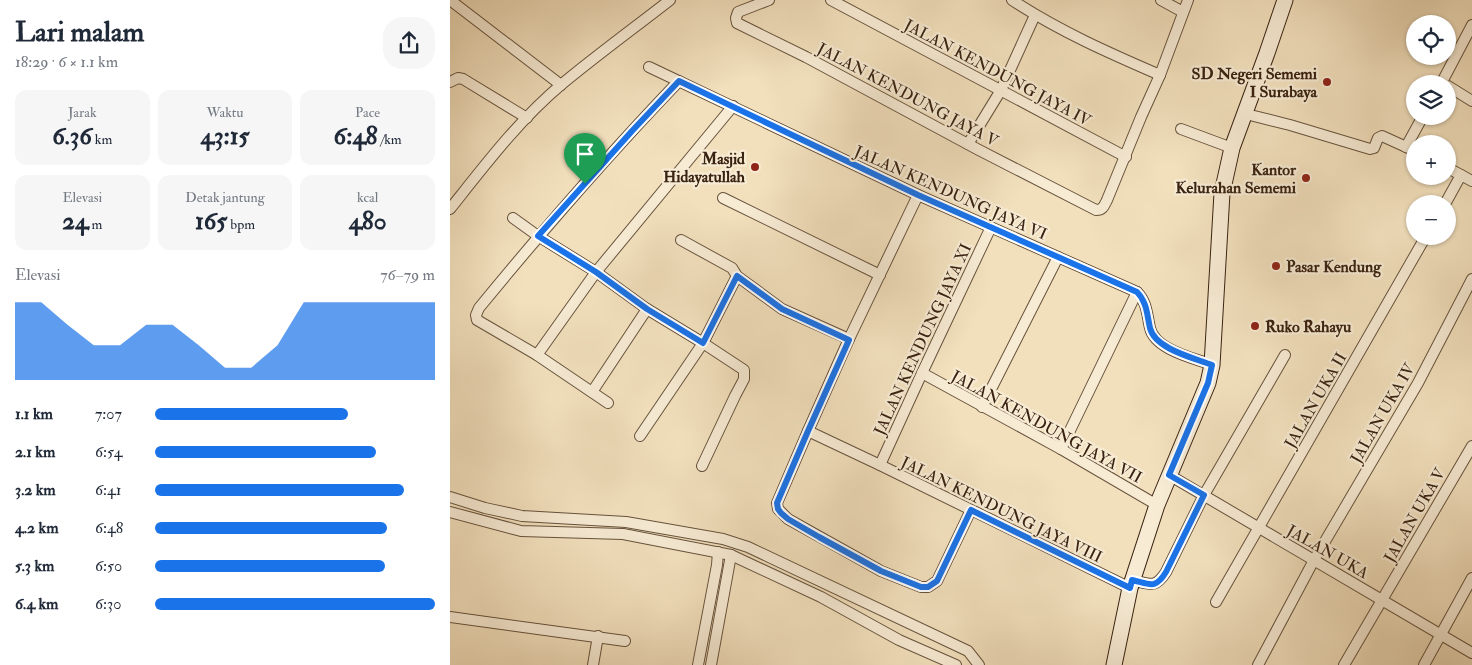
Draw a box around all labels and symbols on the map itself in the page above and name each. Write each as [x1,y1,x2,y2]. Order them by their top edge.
street label: JALAN KENDUNG JAYA IV [899,15,1095,132]
street label: JALAN KENDUNG JAYA V [812,38,1002,152]
place label: SD Negeri Sememi I Surabaya [1192,64,1318,103]
marker: SD Negeri Sememi I Surabaya [1321,76,1333,88]
pin [564,133,606,184]
street label: JALAN KENDUNG JAYA VI [850,141,1050,245]
place label: Masjid Hidayatullah [663,149,746,188]
place label: Kantor Kelurahan Sememi [1176,160,1297,198]
marker: Masjid Hidayatullah [749,161,761,173]
marker: Kantor Kelurahan Sememi [1300,172,1312,184]
street label: JALAN KENDUNG JAYA XI [869,240,977,440]
place label: Pasar Kendung [1286,257,1382,278]
marker: Pasar Kendung [1270,260,1282,272]
place label: Ruko Rahayu [1265,317,1352,338]
marker: Ruko Rahayu [1249,320,1261,332]
street label: JALAN UKA II [1280,349,1352,453]
street label: JALAN UKA IV [1346,359,1421,468]
street label: JALAN KENDUNG JAYA VII [946,366,1145,489]
street label: JALAN KENDUNG JAYA VIII [896,452,1105,568]
street label: JALAN UKA V [1379,464,1451,568]
street label: JALAN UKA [1282,520,1372,584]

